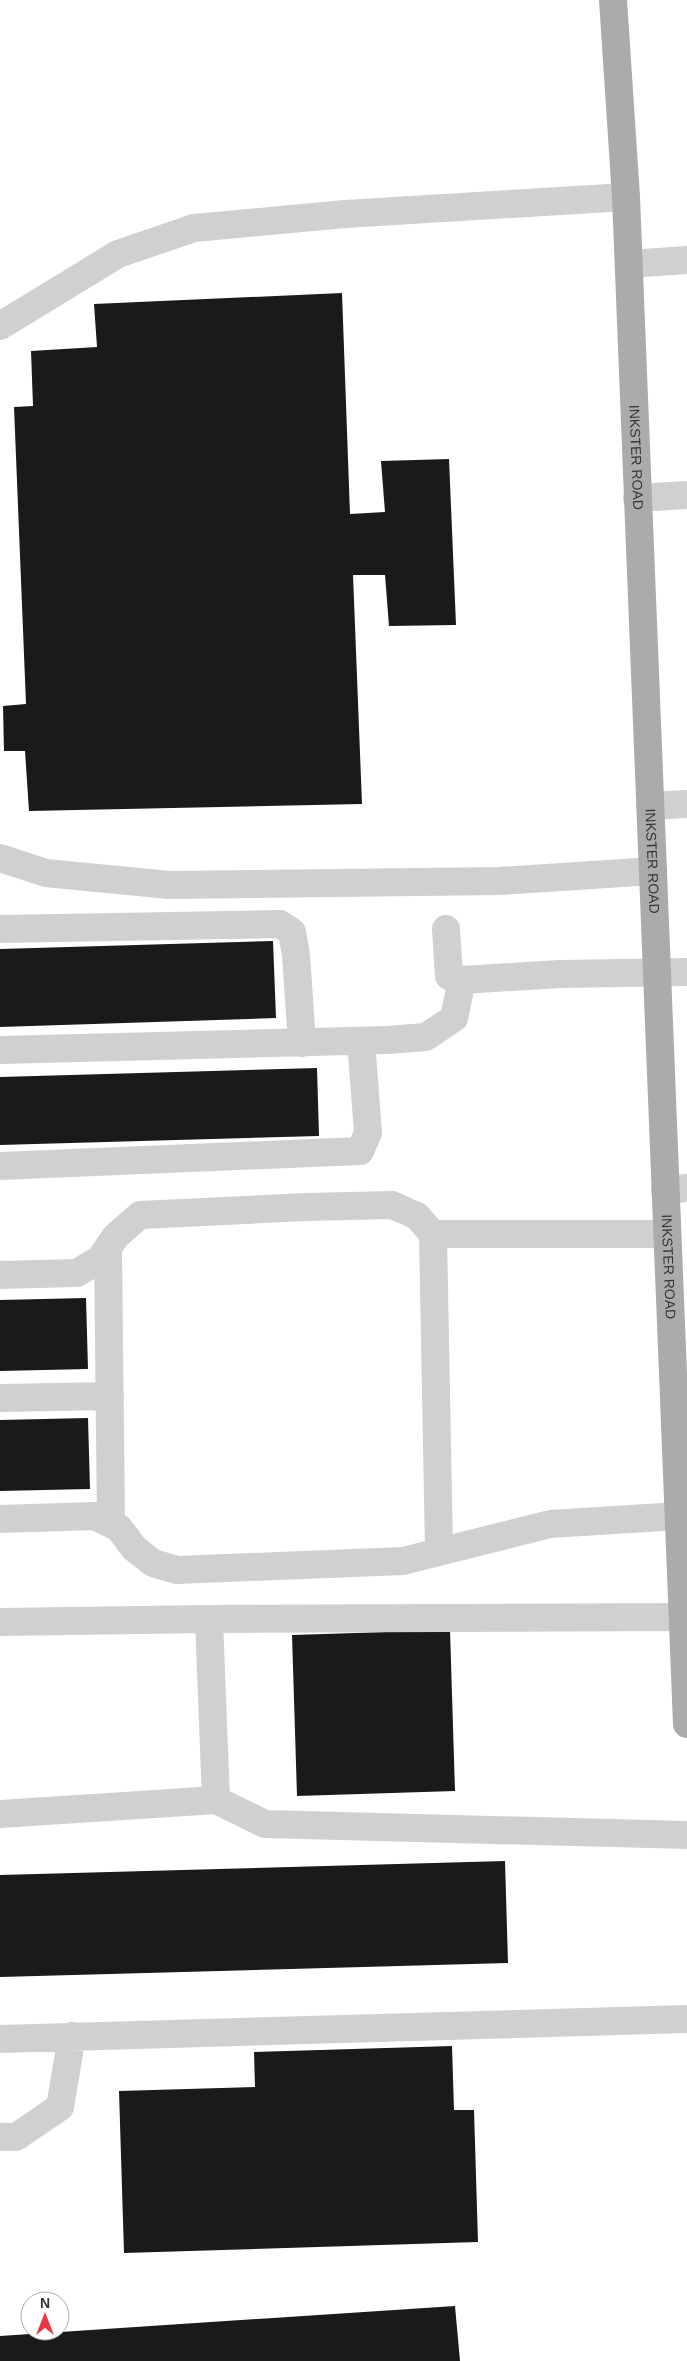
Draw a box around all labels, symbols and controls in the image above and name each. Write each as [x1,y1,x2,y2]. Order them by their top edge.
street label: INKSTER ROAD [626,405,646,510]
street label: INKSTER ROAD [642,808,663,914]
street label: INKSTER ROAD [659,1214,679,1320]
north arrow [20,2291,70,2341]
text: N [40,2295,50,2311]

